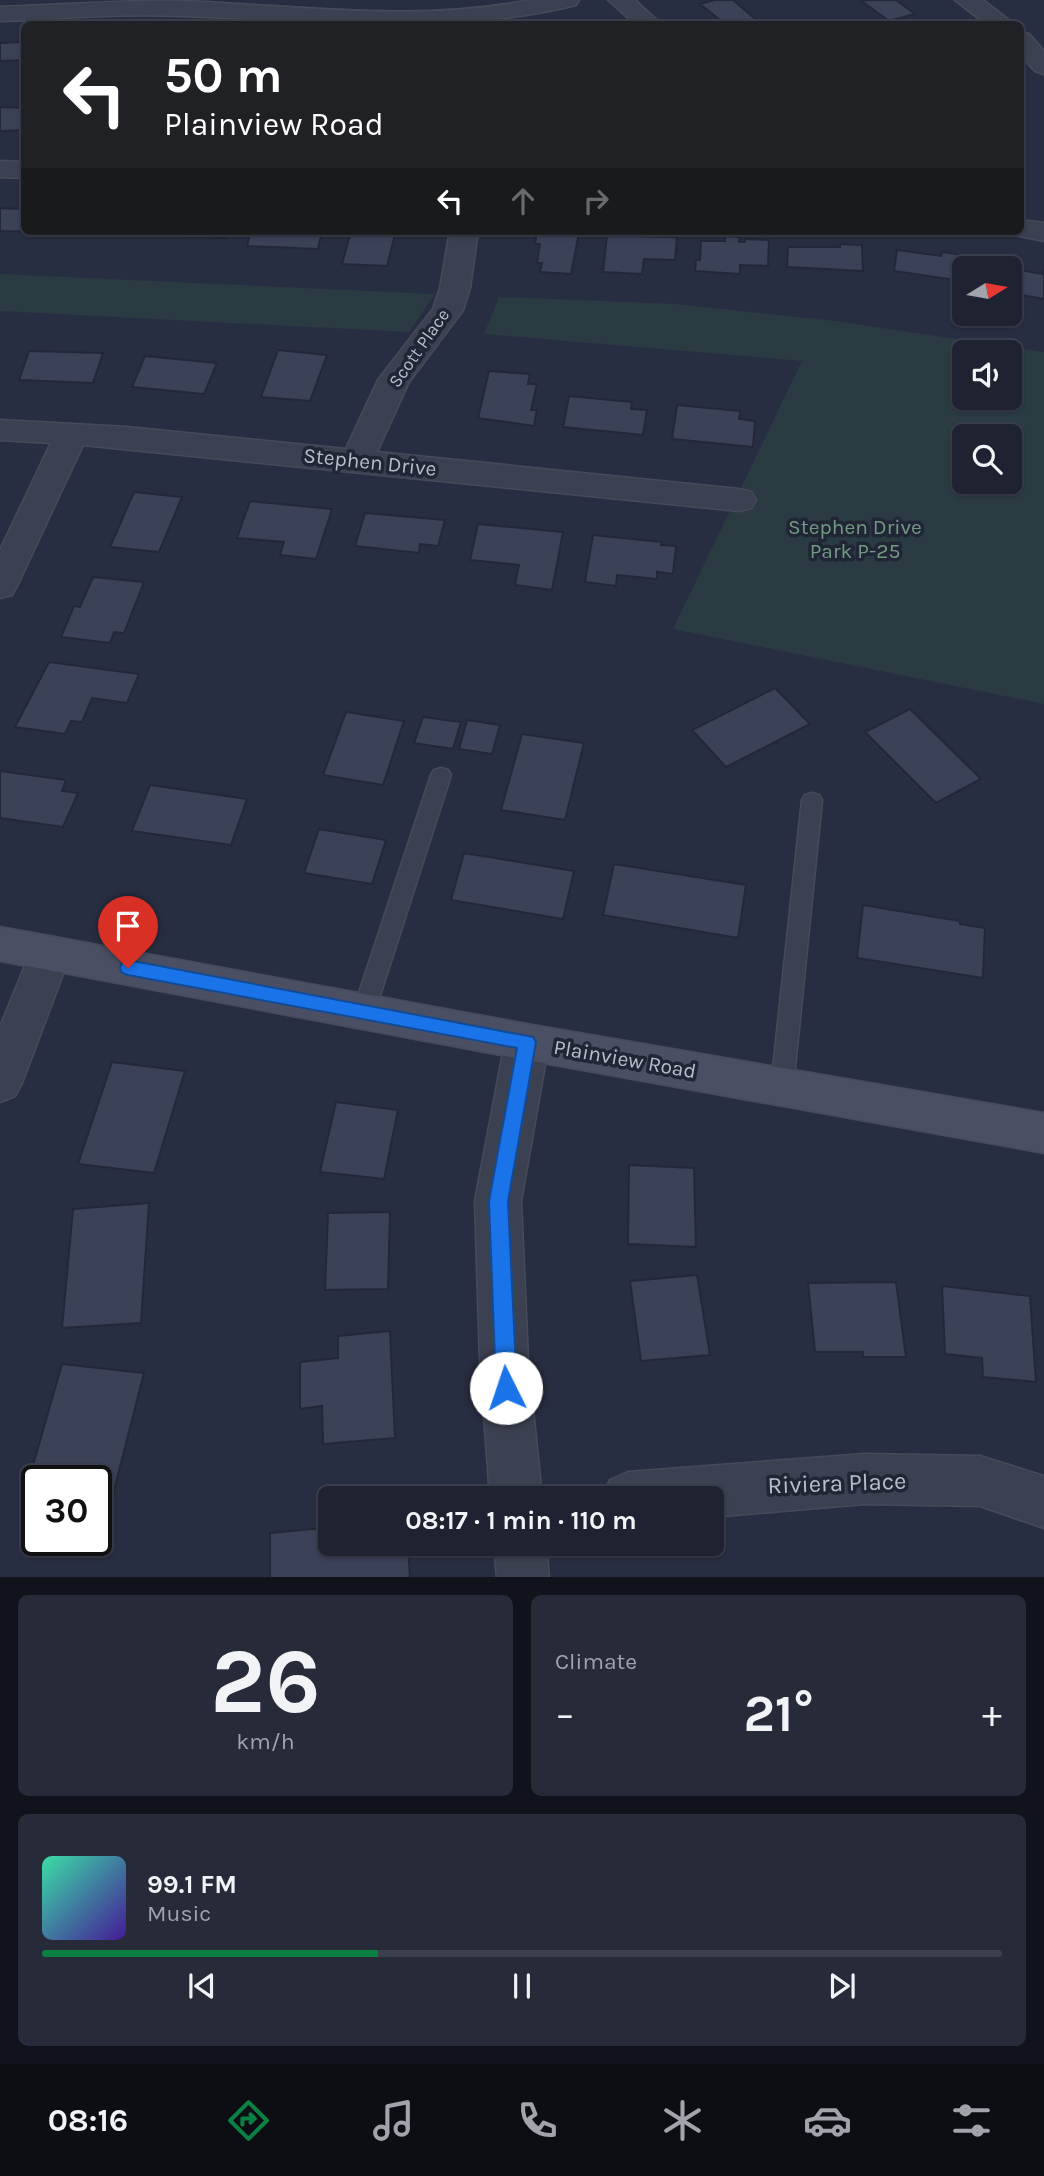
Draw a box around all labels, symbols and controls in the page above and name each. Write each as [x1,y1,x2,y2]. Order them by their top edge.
text: 50 m [164,47,282,104]
icon: left [49,49,140,140]
text: Plainview Road [164,106,384,143]
icon: left [431,182,469,220]
icon: ahead [504,182,542,220]
icon: right [577,182,615,220]
north arrow [952,256,1022,326]
map controls [952,256,1022,494]
street label: Scott Place [384,304,454,392]
button: sound [952,340,1022,410]
button: search [952,424,1022,494]
street label: Stephen Drive [302,443,438,481]
park label: Stephen Drive Park P-25 [788,515,922,563]
pin [98,896,158,968]
icon: arrive [109,907,147,945]
street label: Plainview Road [552,1035,698,1083]
position arrow [469,1351,543,1425]
speed limit sign: 30 [21,1465,112,1556]
street label: Riviera Place [767,1467,907,1499]
text: 08:17 · 1 min · 110 m [405,1505,637,1536]
text: 26 [210,1629,321,1735]
text: Climate [555,1648,637,1675]
text: 21° [743,1683,814,1744]
text: − [555,1692,575,1737]
text: + [982,1692,1002,1737]
text: km/h [236,1728,295,1755]
text: 99.1 FM [147,1869,237,1900]
text: Music [147,1900,211,1927]
icon: previous [183,1967,221,2005]
icon: pause [503,1967,541,2005]
icon: next [823,1967,861,2005]
icon: directions [224,2096,273,2145]
icon: music [369,2096,418,2145]
icon: phone [513,2096,562,2145]
icon: climate [658,2096,707,2145]
icon: car [803,2096,852,2145]
icon: filters [947,2096,996,2145]
text: 08:16 [48,2102,128,2139]

